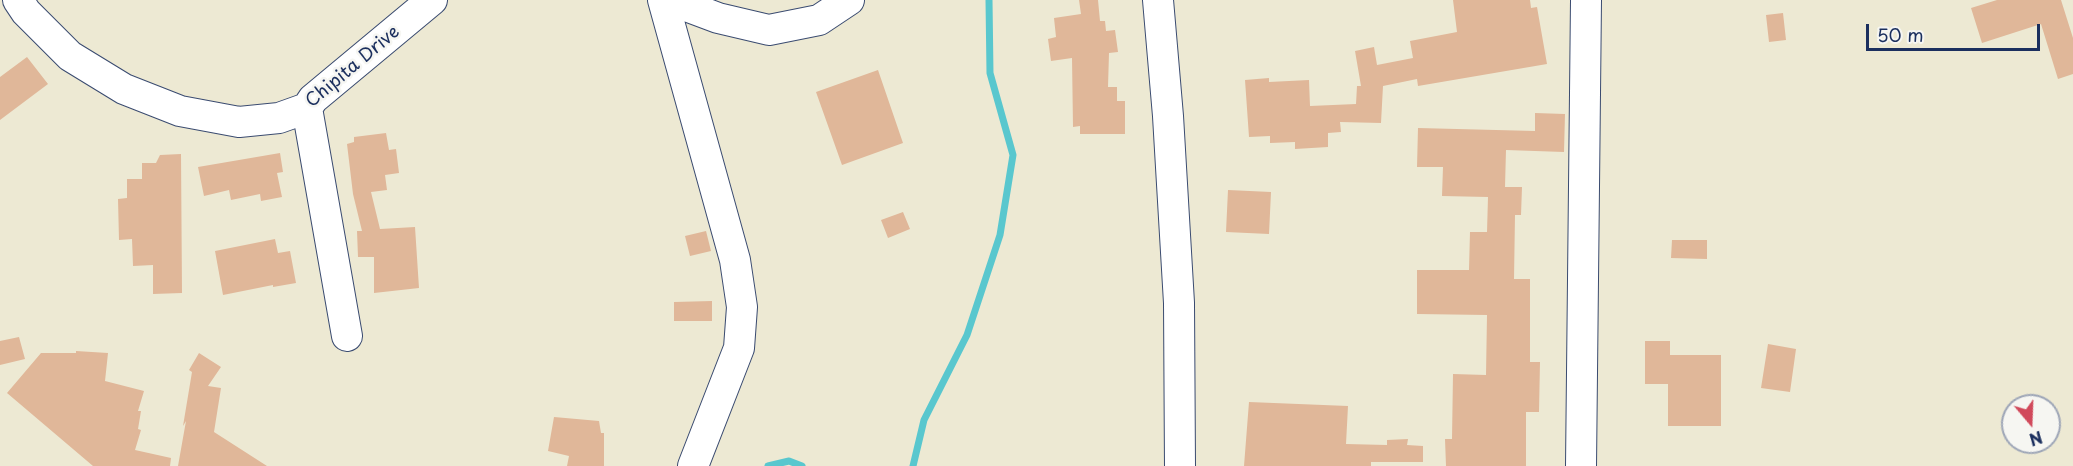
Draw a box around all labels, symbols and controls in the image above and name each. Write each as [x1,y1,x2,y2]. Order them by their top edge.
scale bar [1869,12,2043,50]
text: 50 m [1877,21,1924,48]
street label: Chipita Drive [302,22,404,112]
north arrow [2001,394,2061,454]
text: N [2026,426,2046,453]

